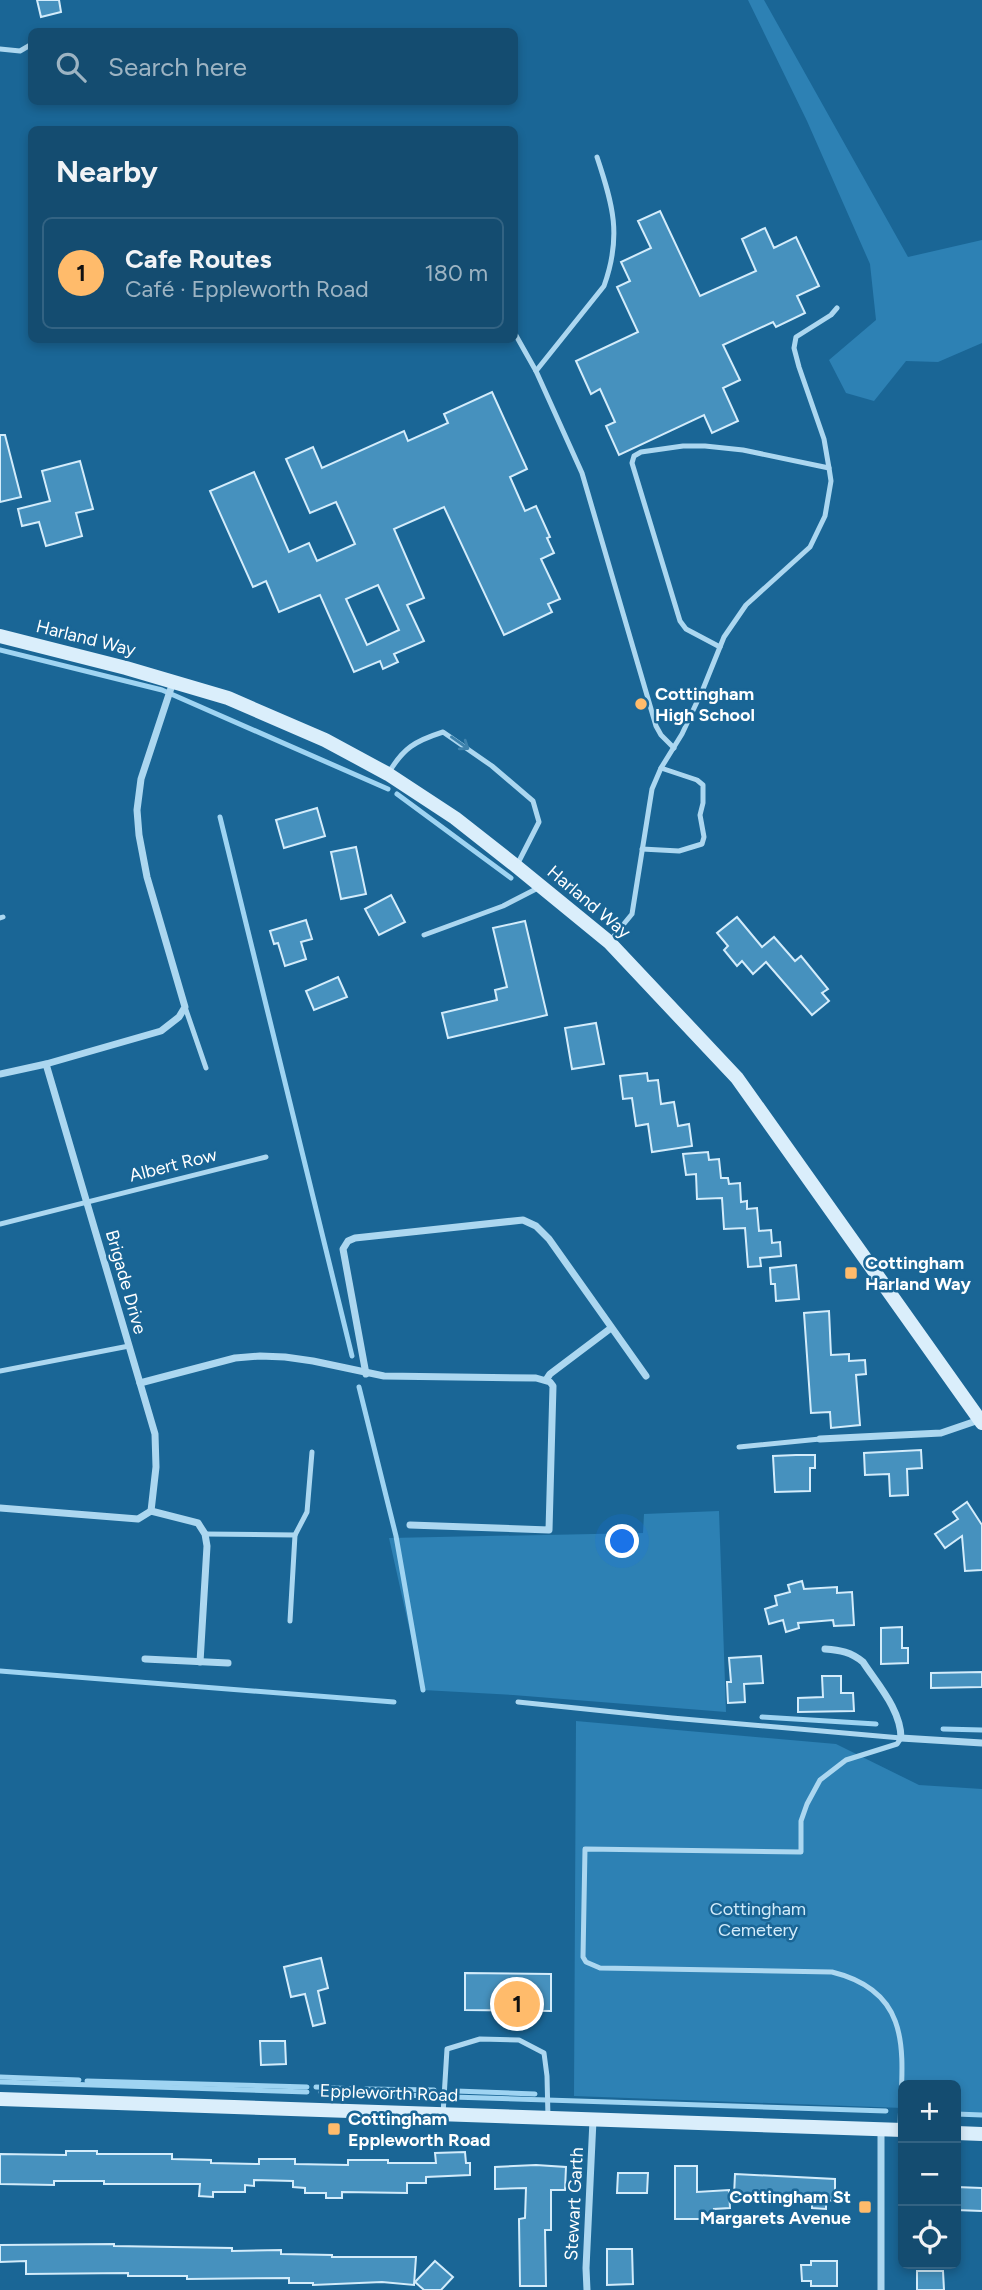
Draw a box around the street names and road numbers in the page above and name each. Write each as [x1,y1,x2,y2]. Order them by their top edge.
street label: Harland Way [34,615,139,661]
street label: Harland Way [543,861,636,944]
street label: Albert Row [127,1144,219,1186]
street label: Brigade Drive [101,1227,151,1337]
street label: Eppleworth Road [319,2080,459,2106]
street label: Stewart Garth [560,2147,588,2261]

